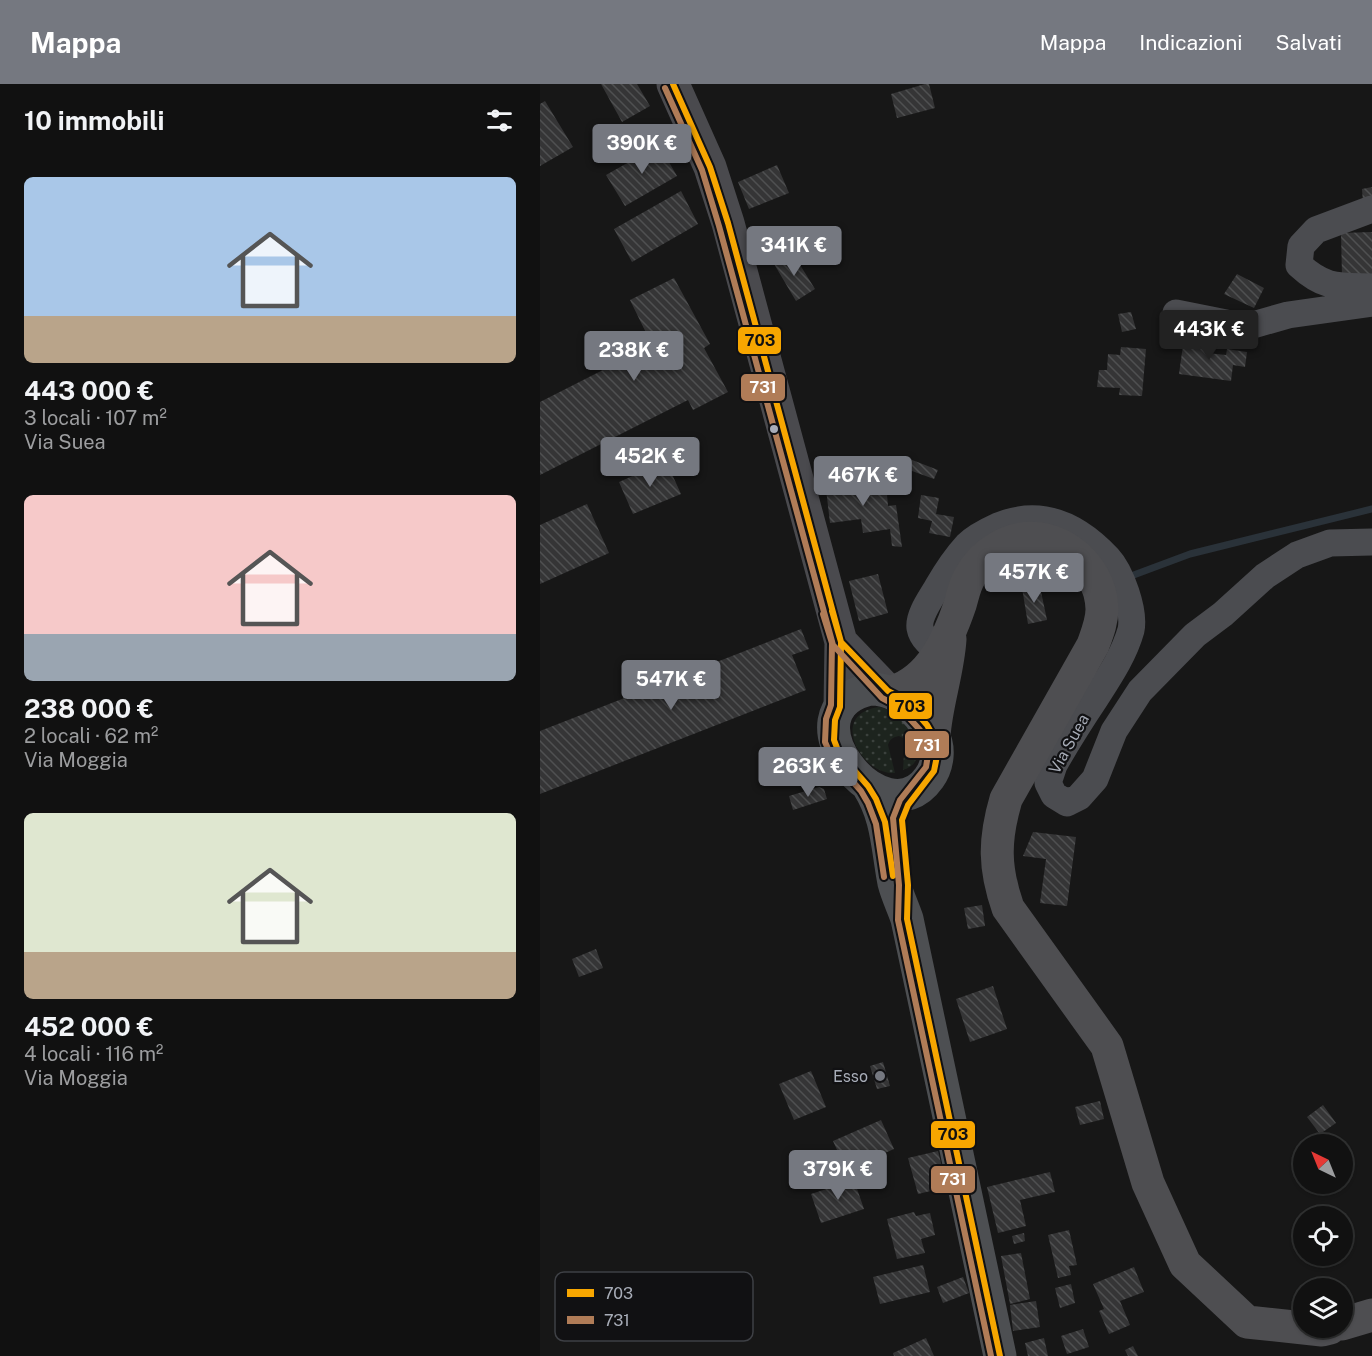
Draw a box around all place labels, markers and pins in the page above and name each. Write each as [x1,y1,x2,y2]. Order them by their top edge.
pin: 390K € [593,124,691,175]
pin: 341K € [745,226,843,277]
pin: 443K € [1160,310,1258,361]
pin: 238K € [585,331,683,382]
unlabelled marker [768,423,780,435]
pin: 452K € [601,437,699,488]
pin: 467K € [814,456,912,507]
pin: 457K € [985,553,1083,604]
pin: 547K € [622,660,720,711]
pin: 263K € [759,747,857,798]
place label: Esso [833,1067,868,1086]
marker: Esso [873,1069,887,1083]
pin: 379K € [789,1150,887,1201]

